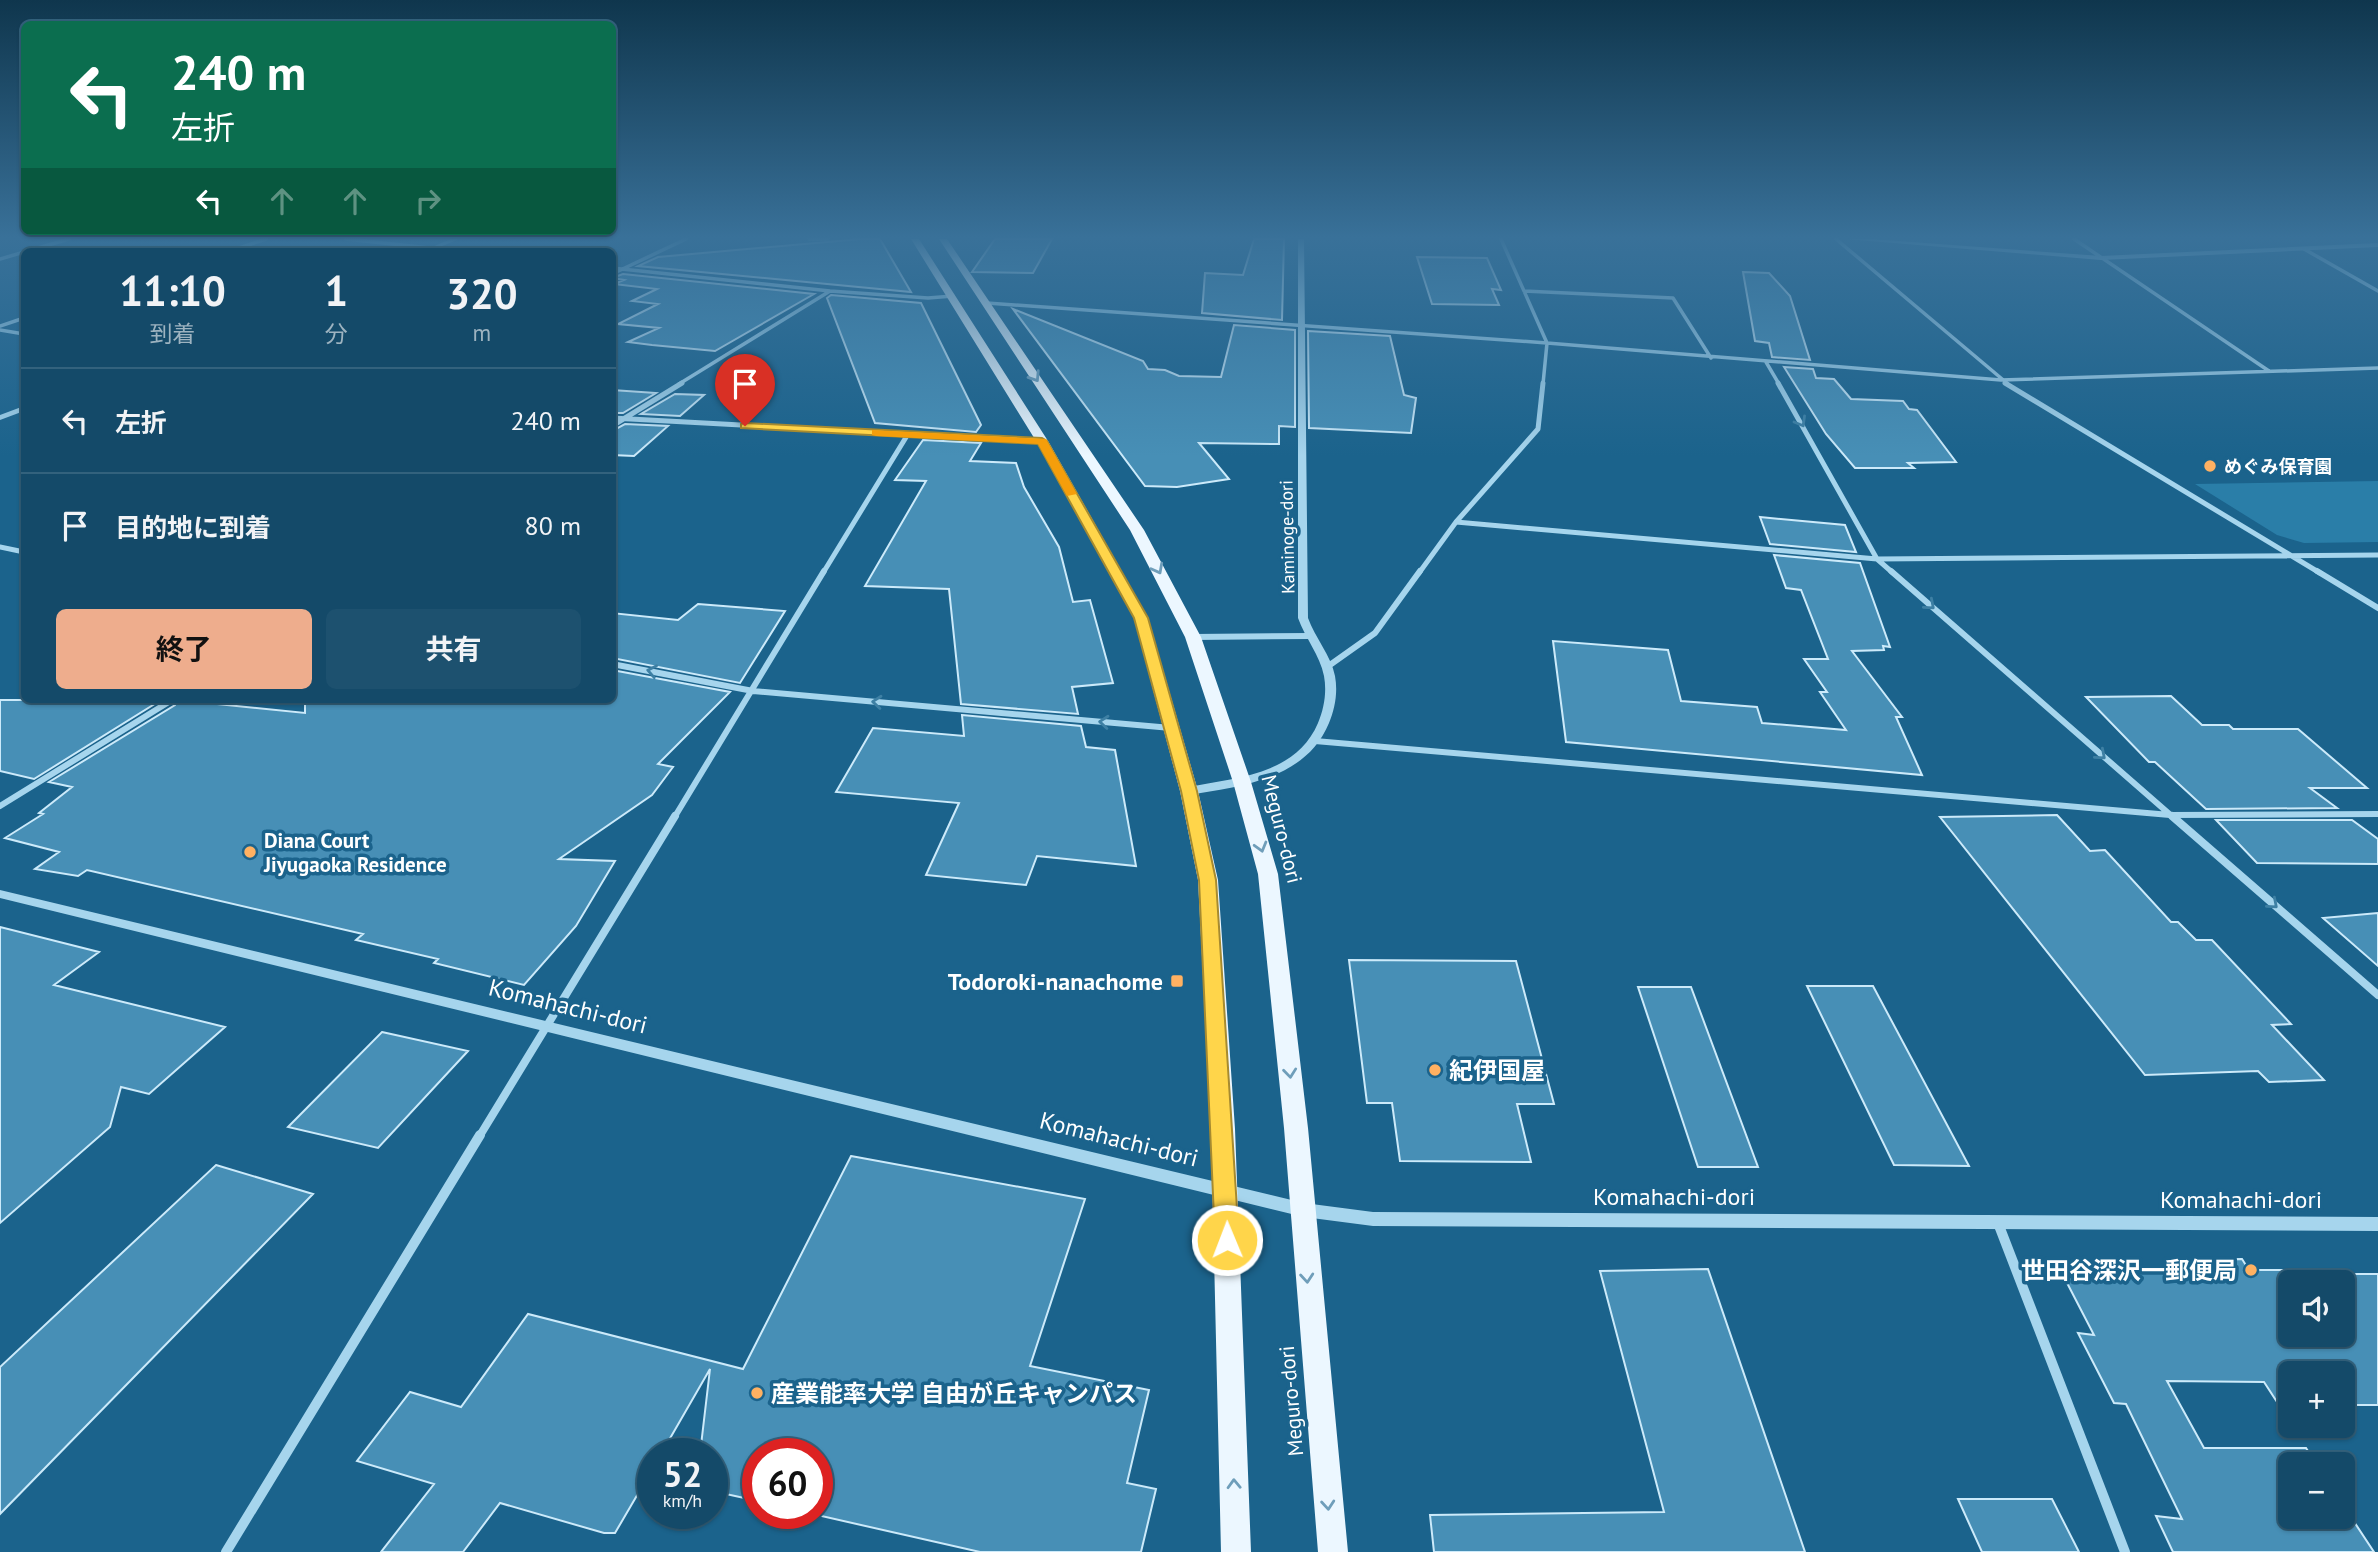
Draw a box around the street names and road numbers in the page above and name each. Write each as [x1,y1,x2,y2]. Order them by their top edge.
street label: Kaminoge-dori [1275,480,1299,594]
street label: Meguro-dori [1255,772,1309,886]
street label: Komahachi-dori [486,971,650,1041]
street label: Komahachi-dori [1037,1104,1201,1174]
street label: Komahachi-dori [1593,1181,1755,1212]
street label: Komahachi-dori [2160,1184,2322,1215]
street label: Meguro-dori [1273,1345,1309,1457]

